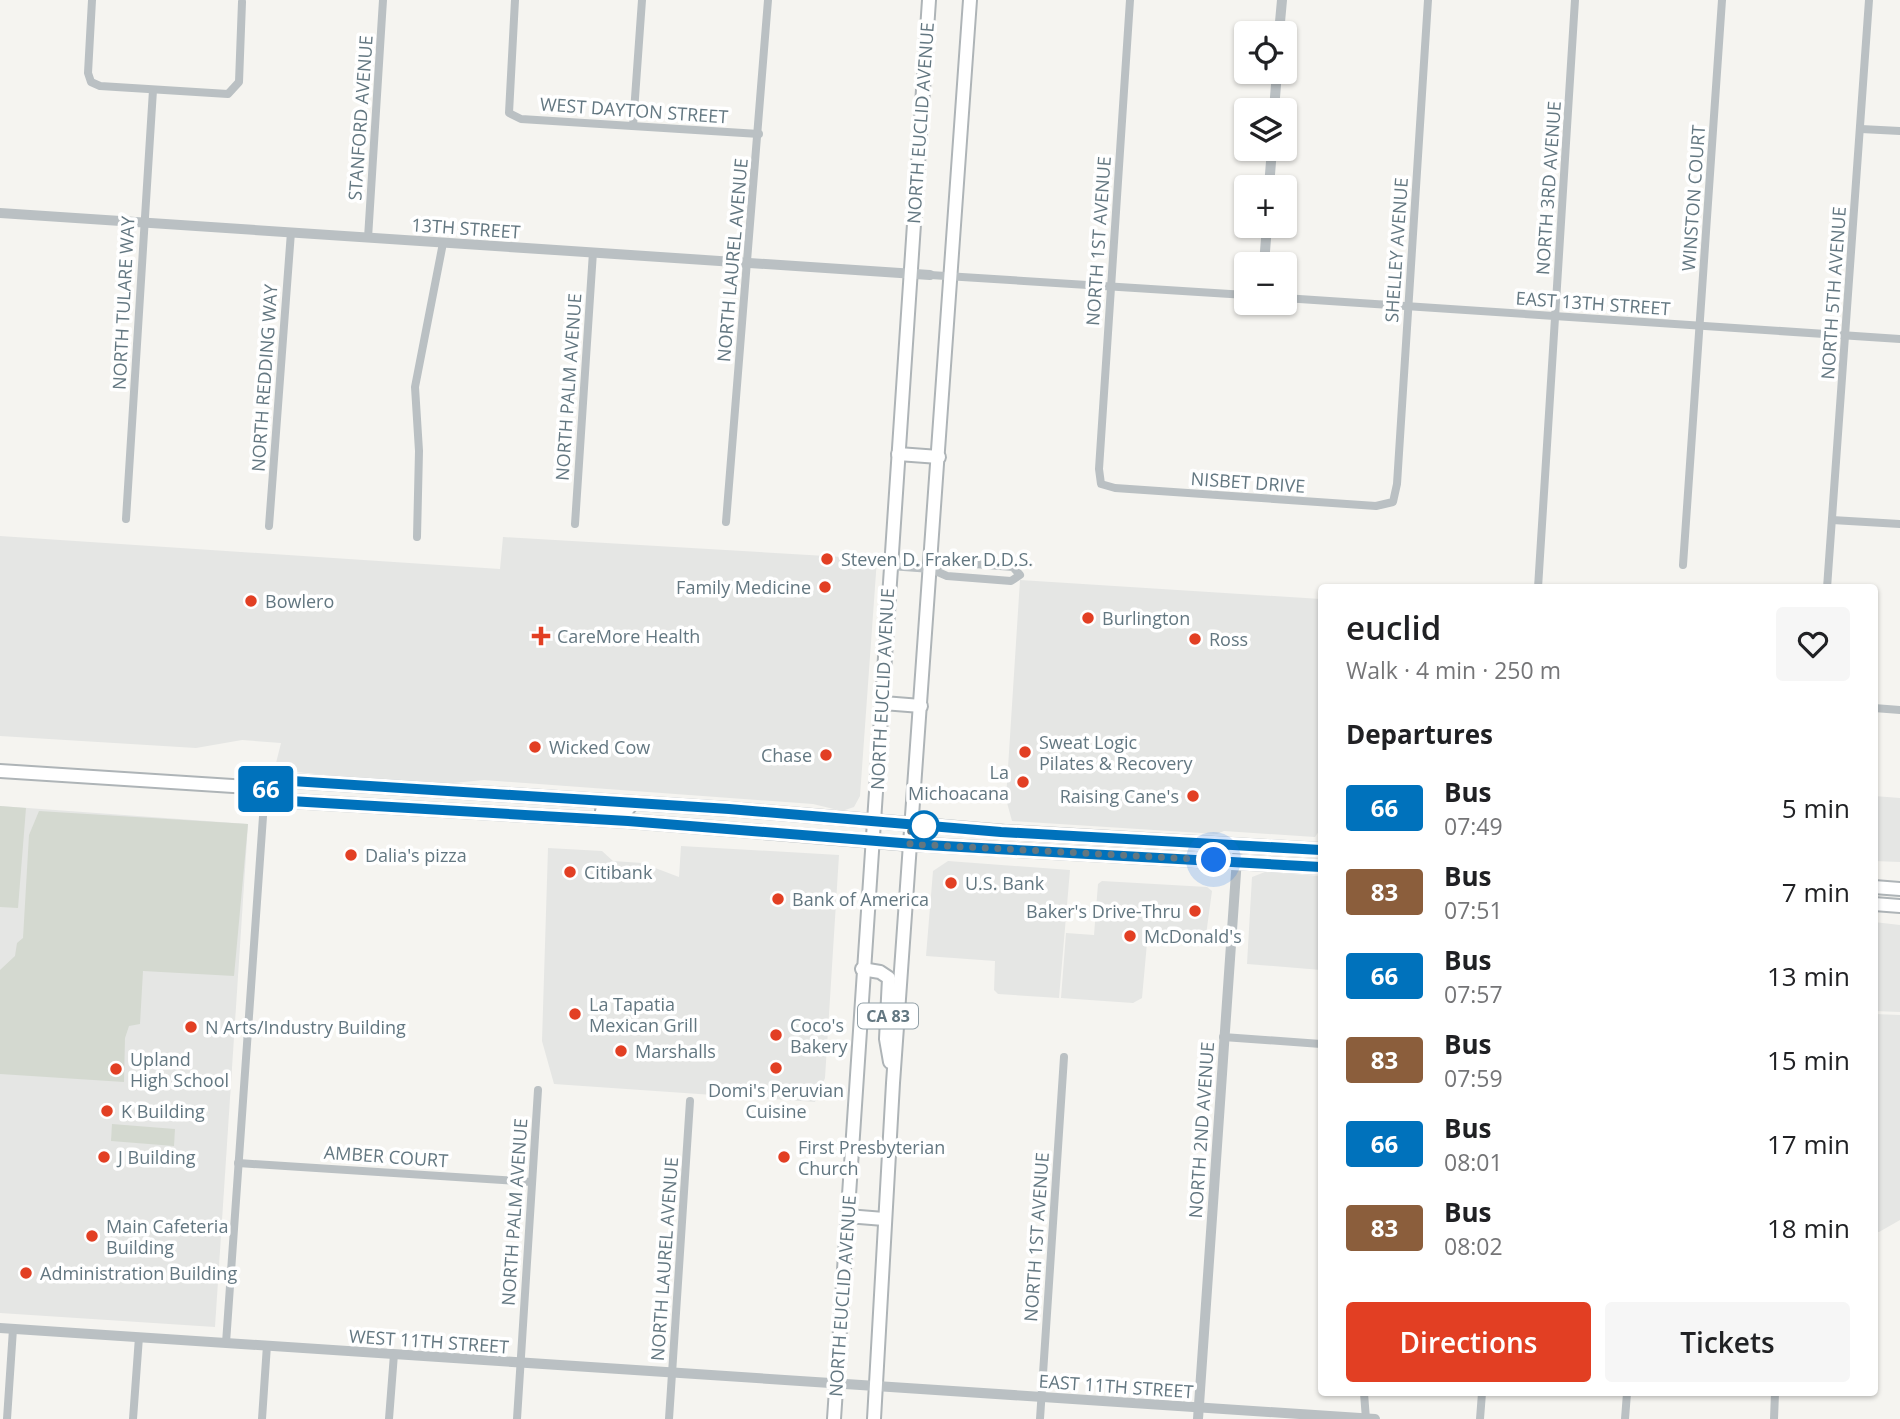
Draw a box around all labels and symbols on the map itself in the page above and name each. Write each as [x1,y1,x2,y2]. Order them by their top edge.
street label: NORTH EUCLID AVENUE [901,21,939,225]
street label: STANFORD AVENUE [342,35,378,201]
street label: WEST DAYTON STREET [539,91,729,129]
street label: NORTH 3RD AVENUE [1530,100,1566,276]
street label: WINSTON COURT [1676,124,1710,272]
street label: NORTH 1ST AVENUE [1080,155,1116,327]
street label: NORTH LAUREL AVENUE [711,157,753,363]
street label: SHELLEY AVENUE [1379,177,1413,323]
street label: NORTH 5TH AVENUE [1815,206,1851,380]
street label: 13TH STREET [411,212,521,244]
street label: NORTH TULARE WAY [106,214,140,391]
street label: NORTH REDDING WAY [245,282,283,473]
street label: EAST 13TH STREET [1515,286,1671,320]
street label: NORTH PALM AVENUE [549,292,587,482]
street label: NISBET DRIVE [1190,466,1306,498]
place label: Steven D. Fraker D.D.S. [841,547,1033,571]
marker: Steven D. Fraker D.D.S. [819,551,835,567]
place label: Family Medicine [676,575,811,599]
marker: Family Medicine [817,579,833,595]
street label: NORTH EUCLID AVENUE [865,588,899,790]
place label: Bowlero [265,589,334,613]
marker: Bowlero [243,593,259,609]
place label: Burlington [1102,606,1190,630]
marker: Burlington [1080,610,1096,626]
place label: CareMore Health [557,624,700,648]
marker: CareMore Health [531,626,551,646]
place label: Ross [1209,627,1248,651]
marker: Ross [1187,631,1203,647]
place label: Sweat Logic Pilates & Recovery [1039,730,1194,775]
place label: Wicked Cow [549,735,650,759]
marker: Wicked Cow [527,739,543,755]
place label: Chase [761,743,812,767]
marker: Sweat Logic Pilates & Recovery [1017,744,1033,760]
marker: Chase [818,747,834,763]
place label: La Michoacana [908,760,1009,805]
line badge: 66 [234,766,298,812]
marker: La Michoacana [1015,774,1031,790]
place label: Raising Cane's [1060,784,1179,808]
marker: Raising Cane's [1185,788,1201,804]
unlabelled marker [909,811,939,841]
your location [1196,842,1231,877]
place label: Dalia's pizza [365,843,467,867]
marker: Dalia's pizza [343,847,359,863]
place label: Citibank [584,860,653,884]
marker: Citibank [562,864,578,880]
place label: U.S. Bank [965,871,1045,895]
marker: U.S. Bank [943,875,959,891]
place label: Bank of America [792,887,929,911]
marker: Bank of America [770,891,786,907]
place label: Baker's Drive-Thru [1026,899,1181,923]
marker: Baker's Drive-Thru [1187,903,1203,919]
place label: McDonald's [1144,924,1242,948]
marker: McDonald's [1122,928,1138,944]
place label: La Tapatia Mexican Grill [589,992,698,1037]
road number: CA 83 [858,1004,918,1028]
marker: La Tapatia Mexican Grill [567,1006,583,1022]
place label: Coco's Bakery [790,1013,849,1058]
place label: N Arts/Industry Building [205,1015,406,1039]
marker: N Arts/Industry Building [183,1019,199,1035]
marker: Coco's Bakery [768,1027,784,1043]
place label: Marshalls [635,1039,716,1063]
street label: NORTH 2ND AVENUE [1183,1041,1219,1219]
marker: Marshalls [613,1043,629,1059]
place label: Upland High School [130,1047,229,1092]
marker: Domi's Peruvian Cuisine [768,1060,784,1076]
marker: Upland High School [108,1061,124,1077]
place label: Domi's Peruvian Cuisine [708,1078,844,1123]
place label: K Building [121,1099,205,1123]
marker: K Building [99,1103,115,1119]
street label: NORTH PALM AVENUE [495,1117,533,1307]
place label: First Presbyterian Church [798,1135,945,1180]
street label: AMBER COURT [323,1140,449,1172]
place label: J Building [116,1145,196,1169]
marker: J Building [96,1149,112,1165]
marker: First Presbyterian Church [776,1149,792,1165]
street label: NORTH 1ST AVENUE [1018,1151,1054,1323]
street label: NORTH LAUREL AVENUE [645,1156,683,1362]
street label: NORTH EUCLID AVENUE [823,1194,861,1398]
place label: Main Cafeteria Building [106,1214,228,1259]
marker: Main Cafeteria Building [84,1228,100,1244]
place label: Administration Building [40,1261,237,1285]
marker: Administration Building [18,1265,34,1281]
street label: WEST 11TH STREET [348,1323,510,1359]
street label: EAST 11TH STREET [1038,1369,1194,1403]

